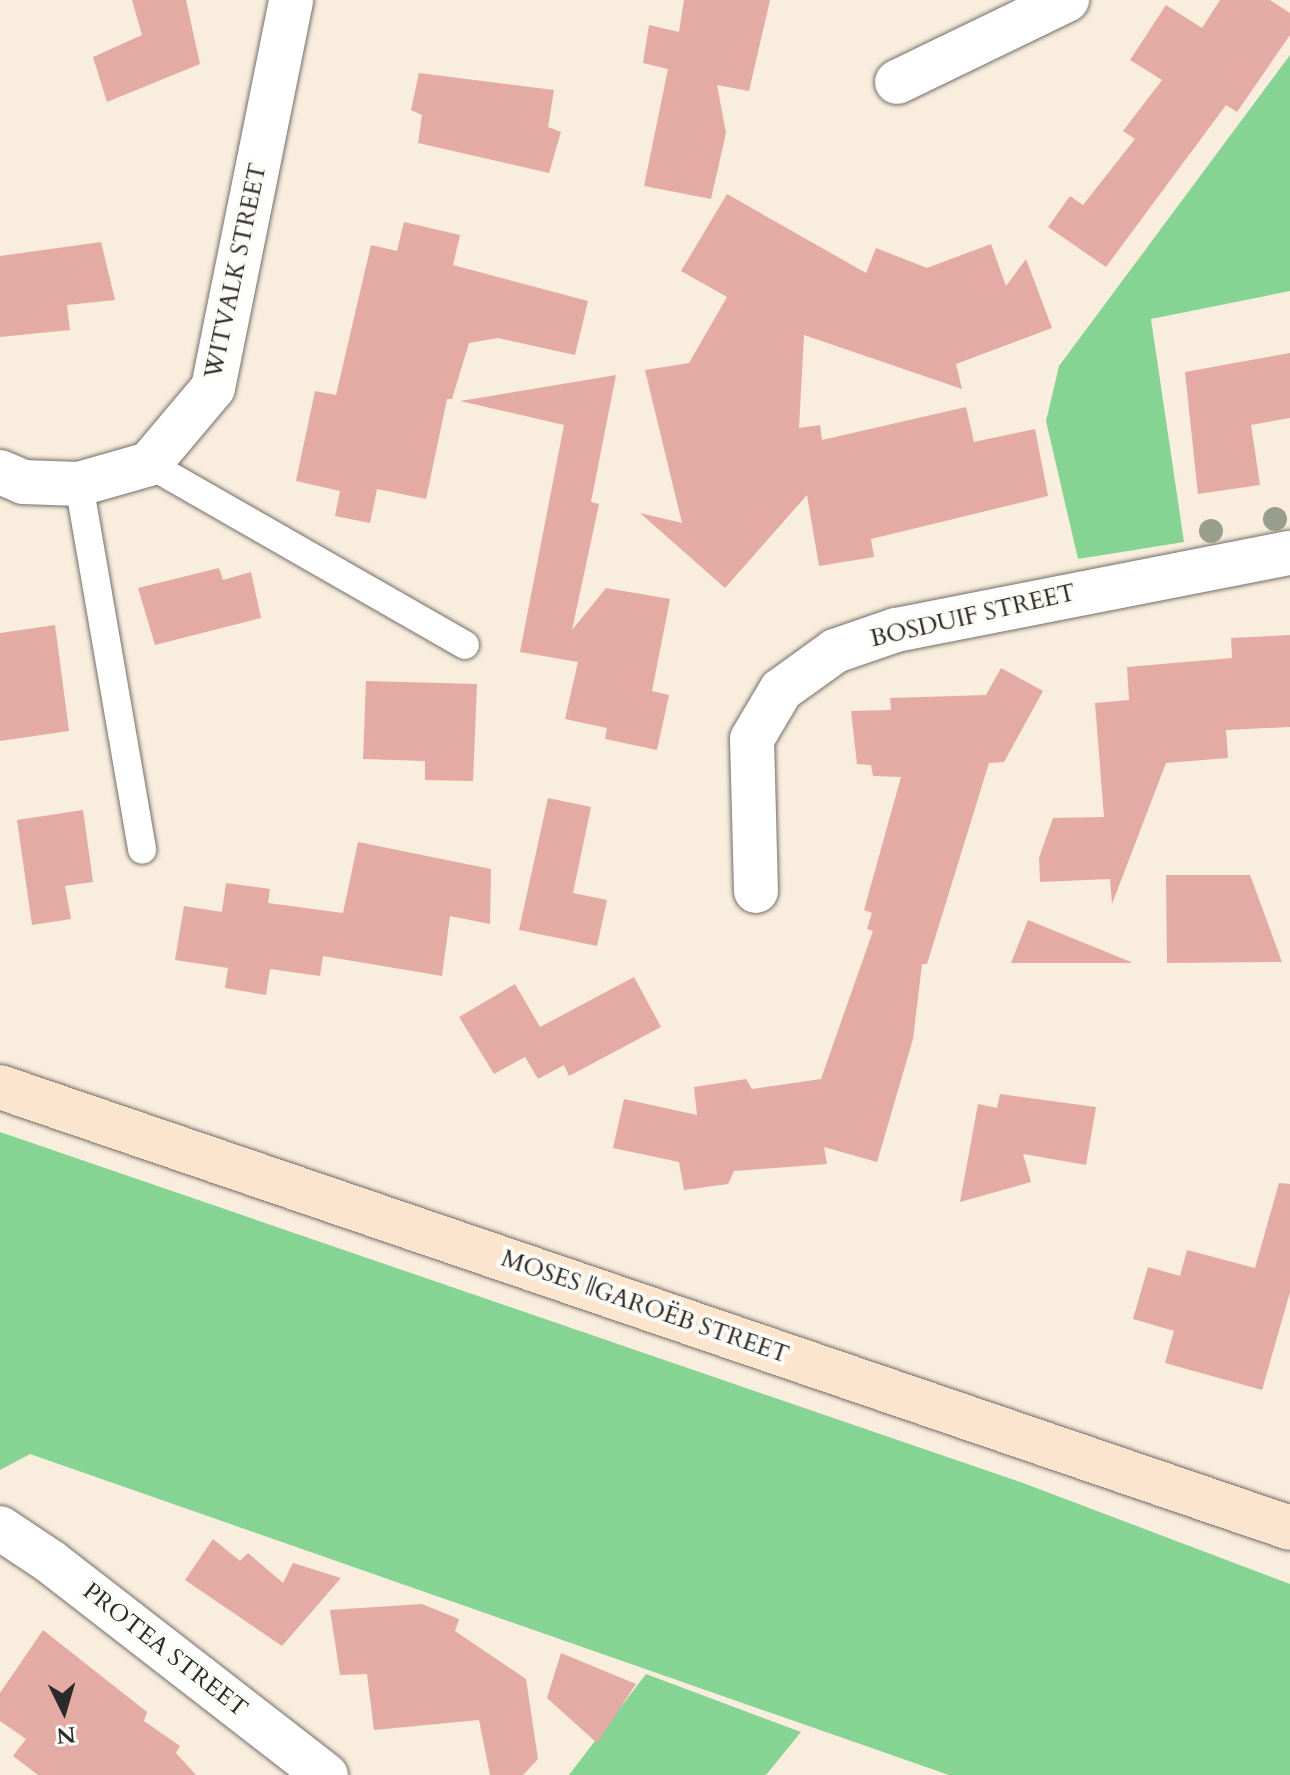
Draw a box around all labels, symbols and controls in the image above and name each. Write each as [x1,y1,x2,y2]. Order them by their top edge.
street label: WITVALK STREET [199,161,273,381]
street label: BOSDUIF STREET [867,578,1079,654]
street label: MOSES ǁGAROËB STREET [497,1244,793,1370]
street label: PROTEA STREET [77,1577,253,1723]
north arrow [24,1671,104,1751]
text: N [55,1719,77,1751]

